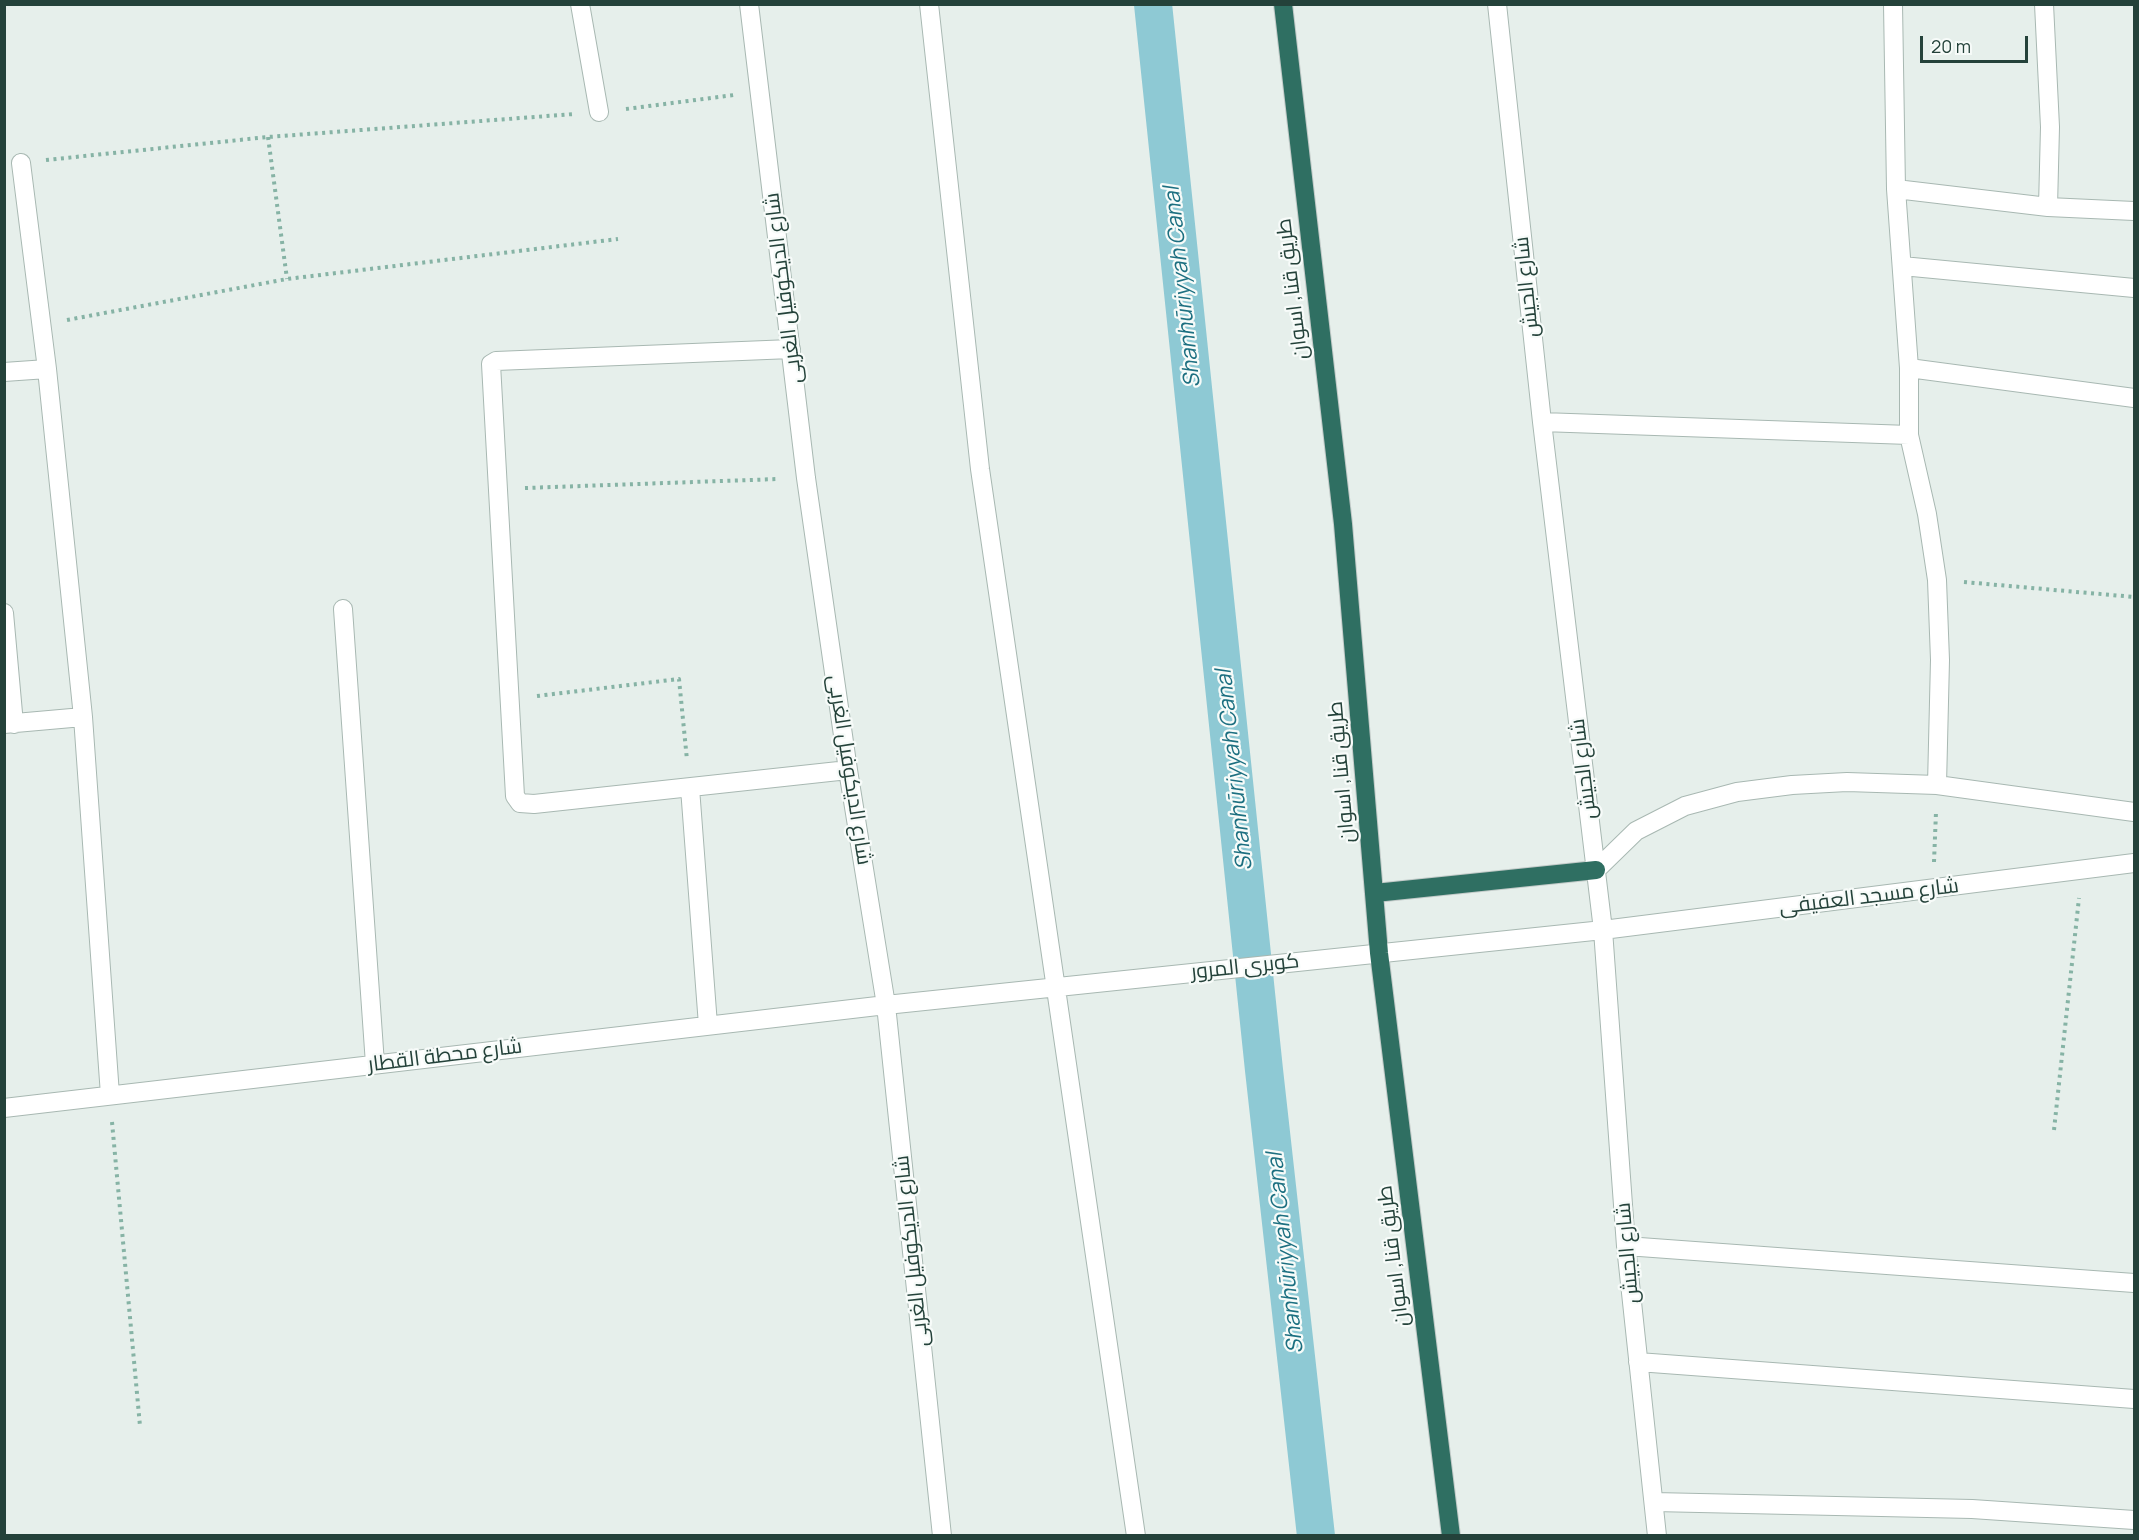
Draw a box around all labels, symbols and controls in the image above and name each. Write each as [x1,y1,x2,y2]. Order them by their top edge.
scale bar [1923,24,2031,62]
text: 20 m [1931,34,1971,58]
water label: Shanhūriyyah Canal [1159,185,1207,389]
street label: شارع الديكوفيل الغربى [760,191,808,385]
street label: طريق قنا, اسوان [1272,217,1314,361]
street label: شارع الجيش [1509,235,1545,339]
water label: Shanhūriyyah Canal [1211,668,1259,872]
street label: شارع الديكوفيل الغربى [822,673,876,867]
street label: طريق قنا, اسوان [1323,700,1361,844]
street label: شارع الجيش [1565,717,1603,821]
street label: شارع مسجد العفيفى [1778,873,1960,921]
street label: كوبرى المرور [1189,949,1301,985]
street label: شارع محطة القطار [366,1034,524,1078]
water label: Shanhūriyyah Canal [1262,1151,1310,1355]
street label: شارع الديكوفيل الغربى [889,1154,935,1348]
street label: طريق قنا, اسوان [1373,1184,1415,1328]
street label: شارع الجيش [1611,1201,1645,1305]

